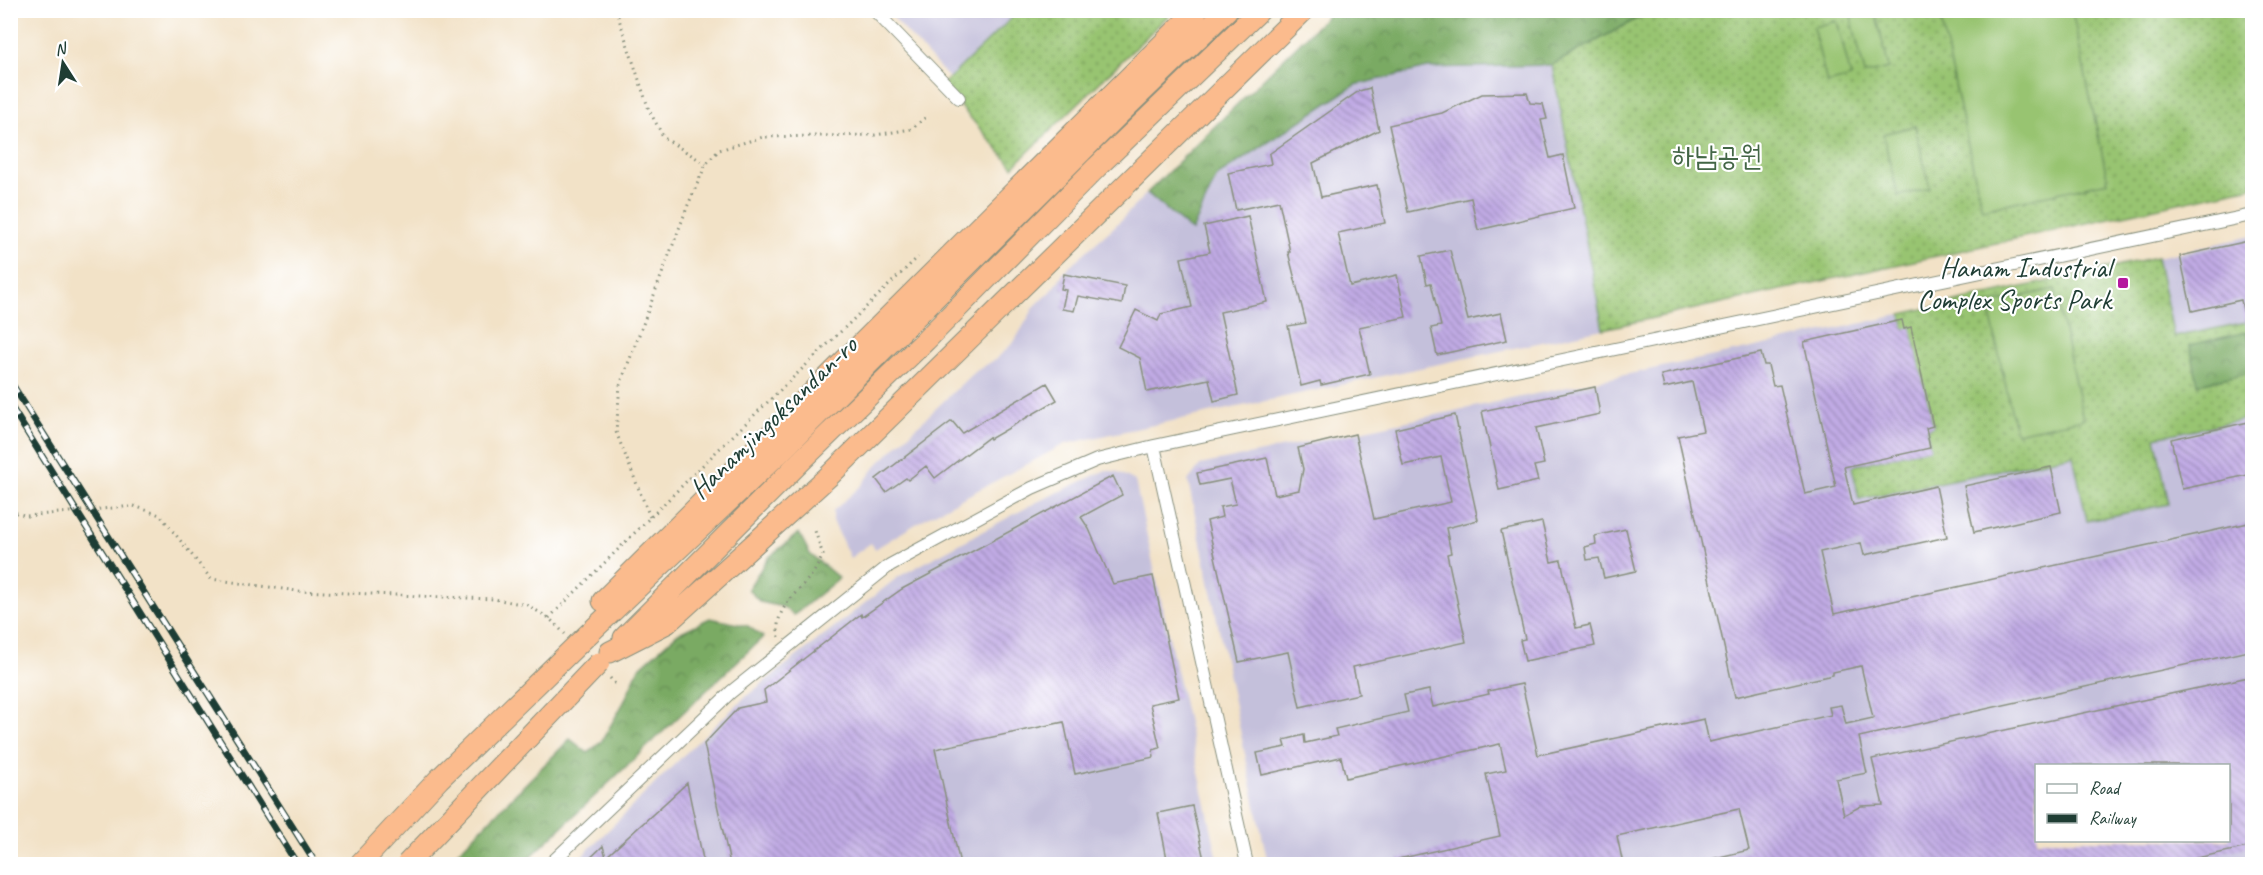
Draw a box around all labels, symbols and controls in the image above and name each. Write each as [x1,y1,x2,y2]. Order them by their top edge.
north arrow [33,33,93,93]
text: N [53,38,70,60]
park label: 하남공원 [1672,138,1762,173]
place label: Hanam Industrial Complex Sports Park [1917,250,2116,317]
marker: Hanam Industrial Complex Sports Park [2116,276,2130,290]
street label: Hanamjingoksandan-ro [682,326,866,506]
legend [2035,764,2230,842]
text: Road [2089,777,2122,799]
text: Railway [2089,807,2137,829]

